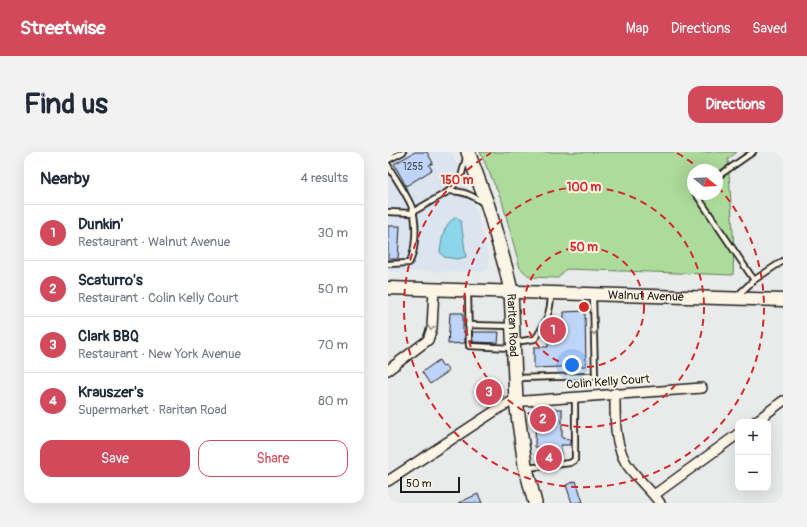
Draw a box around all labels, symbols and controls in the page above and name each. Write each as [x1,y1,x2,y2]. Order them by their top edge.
text: Streetwise [20,16,106,40]
text: Map [626,20,649,37]
text: Directions [671,20,730,37]
text: Saved [752,20,787,37]
button: Directions [688,86,783,123]
text: Find us [24,87,108,122]
house number: 1255 [403,161,423,173]
north arrow [687,164,723,200]
text: Nearby [40,168,89,189]
text: 4 results [301,170,348,186]
text: 150 m [441,173,474,188]
text: 100 m [567,180,602,195]
text: Dunkin' [78,215,123,234]
text: 1 [50,225,56,241]
text: 30 m [318,225,348,241]
text: Restaurant · Walnut Avenue [78,234,230,250]
text: 50 m [570,240,598,255]
text: Scaturro's [78,271,143,290]
text: 2 [49,281,57,297]
text: 50 m [318,281,348,297]
street label: Walnut Avenue [608,287,684,304]
text: Restaurant · Colin Kelly Court [78,290,239,306]
street label: Raritan Road [504,293,521,357]
centre of rings [577,300,591,314]
pin: 1 [540,315,566,345]
one-way arrow [427,324,436,331]
text: Clark BBQ [78,327,139,346]
one-way arrow [590,329,598,335]
text: 3 [49,337,57,353]
text: 70 m [318,337,348,353]
text: Restaurant · New York Avenue [78,346,241,362]
your location [562,355,582,375]
street label: Colin Kelly Court [566,372,650,392]
pin: 3 [476,377,502,407]
text: Krauszer's [78,383,144,402]
text: 4 [49,393,57,409]
text: 80 m [318,393,348,409]
text: Supermarket · Raritan Road [78,402,227,418]
pin: 2 [530,404,556,434]
map controls [735,419,771,491]
button: + [735,419,771,455]
button: Save [40,440,190,477]
button: Share [198,440,348,477]
pin: 4 [536,443,562,473]
button: − [735,455,771,491]
scale bar [400,475,460,494]
text: 50 m [406,477,432,490]

